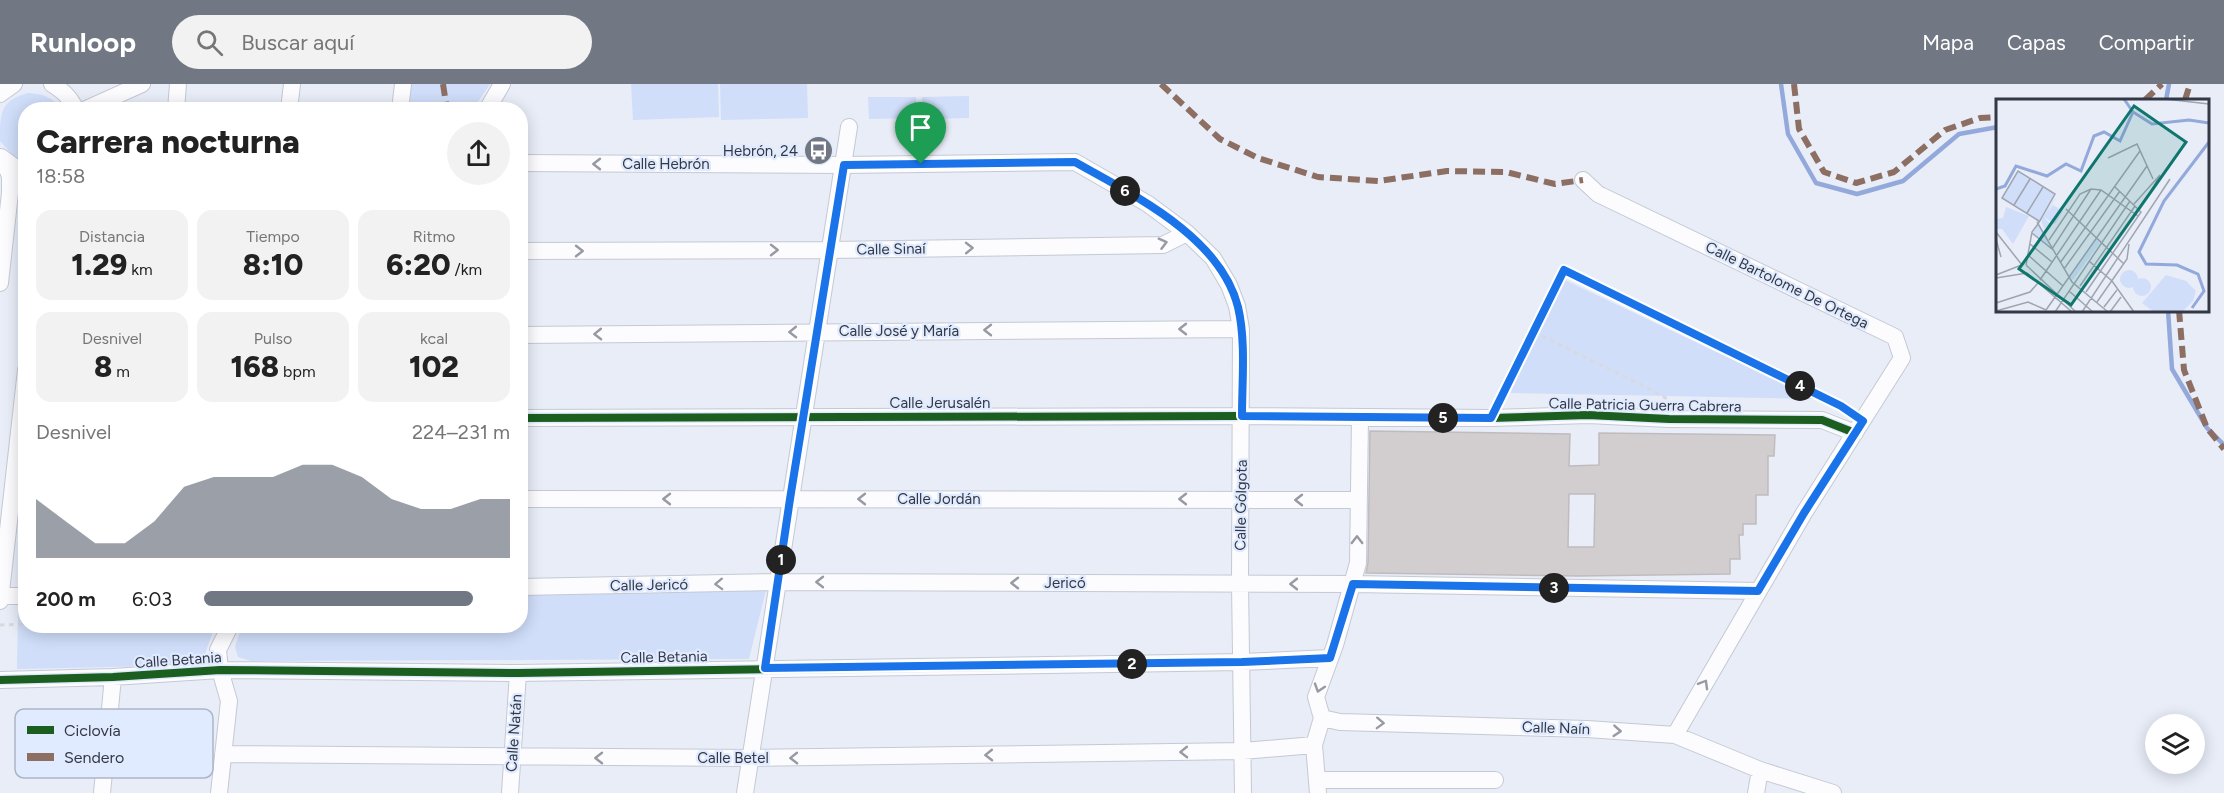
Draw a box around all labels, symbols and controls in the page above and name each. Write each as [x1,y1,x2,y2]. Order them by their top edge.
search box [172,15,592,69]
text: Runloop [30,25,136,59]
icon: search [193,26,226,59]
text: Buscar aquí [241,29,354,56]
text: Mapa [1922,30,1974,55]
text: Capas [2007,30,2066,55]
text: Compartir [2099,30,2194,55]
inset map [1996,99,2209,312]
pin [895,102,946,164]
icon: arrive [904,111,937,144]
text: Carrera nocturna [36,122,300,161]
button: share [447,122,510,185]
bus stop icon: Hebrón, 24 [803,135,835,167]
place label: Hebrón, 24 [723,142,798,160]
street label: Calle Hebrón [622,155,710,173]
one-way arrow [592,158,601,170]
text: 18:58 [36,164,85,188]
pin: 6 [1110,176,1140,206]
text: 6 [1120,181,1130,200]
text: Distancia [79,227,145,246]
text: Tiempo [246,227,300,246]
text: Ritmo [413,227,455,246]
one-way arrow [1157,238,1168,250]
street label: Calle Bartolome De Ortega [1703,238,1871,332]
street label: Calle Sinaí [856,239,927,259]
one-way arrow [964,242,973,254]
one-way arrow [769,244,778,256]
one-way arrow [574,245,583,257]
text: 1.29 [71,246,127,283]
text: 8:10 [243,246,303,283]
text: 6:20 [386,246,450,283]
text: km [127,260,153,279]
text: /km [450,260,482,279]
street label: Calle José y María [839,322,959,340]
one-way arrow [1178,323,1187,335]
one-way arrow [983,324,992,336]
one-way arrow [788,326,797,338]
one-way arrow [593,328,602,340]
text: Desnivel [82,329,142,348]
text: Pulso [254,329,292,348]
text: kcal [420,329,448,348]
text: 8 [94,348,112,385]
text: 168 [230,348,279,385]
text: 102 [409,348,459,385]
text: m [112,362,130,381]
text: bpm [279,362,316,381]
pin: 4 [1785,371,1815,401]
text: 4 [1795,376,1805,395]
street label: Calle Jerusalén [890,394,990,412]
street label: Calle Patricia Guerra Cabrera [1548,394,1742,416]
pin: 5 [1428,403,1458,433]
text: 5 [1438,408,1448,427]
text: Desnivel [36,420,111,444]
text: 224–231 m [412,420,510,444]
street label: Calle Gólgota [1231,459,1251,551]
street label: Calle Jordán [897,490,981,508]
one-way arrow [663,493,672,505]
one-way arrow [858,493,867,505]
one-way arrow [1179,493,1188,505]
one-way arrow [1295,494,1304,506]
one-way arrow [1351,536,1364,545]
pin: 1 [766,545,796,575]
text: 1 [778,550,784,569]
pin: 3 [1539,573,1569,603]
street label: Jericó [1044,574,1086,592]
street label: Calle Jericó [610,575,689,595]
one-way arrow [816,576,825,588]
one-way arrow [715,577,724,590]
one-way arrow [1011,577,1020,589]
one-way arrow [1290,578,1299,590]
text: 3 [1550,578,1558,597]
text: 200 m [36,587,96,611]
text: 6:03 [132,587,172,611]
street label: Calle Betania [620,647,708,667]
street label: Calle Betania [134,648,222,672]
pin: 2 [1117,649,1147,679]
text: 2 [1127,654,1137,673]
one-way arrow [1697,680,1708,690]
one-way arrow [1314,682,1326,692]
street label: Calle Natán [502,694,526,772]
legend [15,709,213,778]
map controls [2145,714,2205,774]
button: layers [2145,714,2205,774]
one-way arrow [1375,717,1384,730]
street label: Calle Naín [1522,718,1590,738]
text: Ciclovía [64,721,121,740]
one-way arrow [1612,724,1621,737]
one-way arrow [1180,746,1189,758]
text: Sendero [64,748,124,767]
street label: Calle Betel [697,749,769,767]
one-way arrow [985,749,994,761]
one-way arrow [595,752,604,764]
one-way arrow [790,752,799,764]

